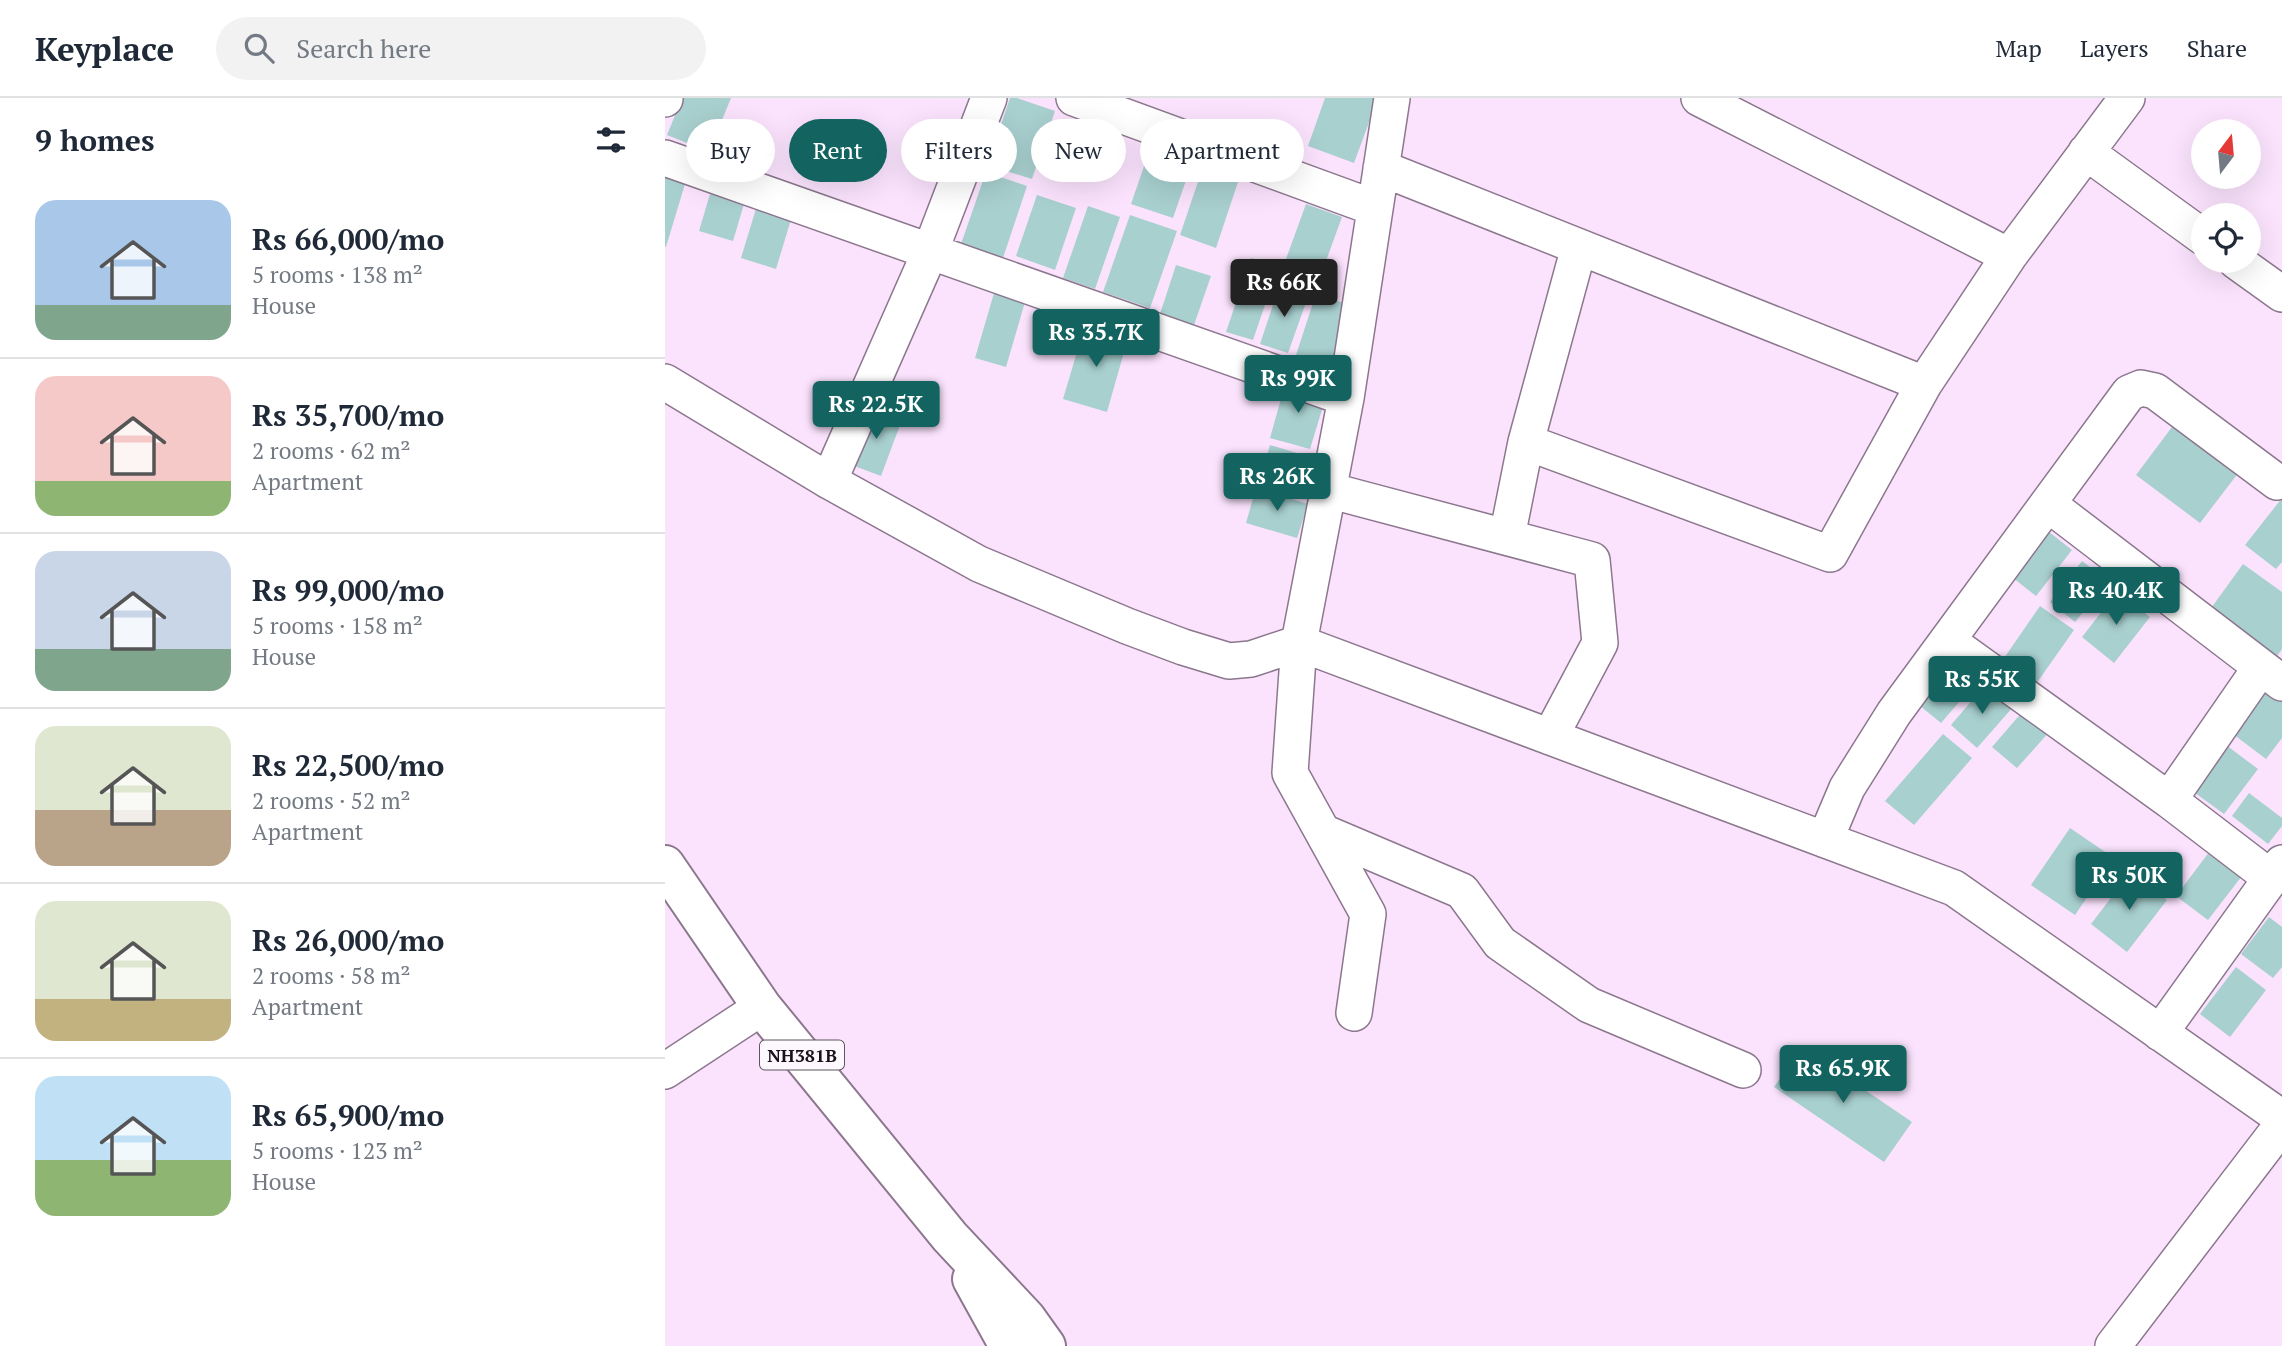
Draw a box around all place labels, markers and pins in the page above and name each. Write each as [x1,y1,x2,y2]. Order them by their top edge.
pin: Rs 66K [1227,260,1341,319]
pin: Rs 35.7K [1024,310,1168,369]
pin: Rs 99K [1241,356,1355,415]
pin: Rs 22.5K [804,382,948,441]
pin: Rs 26K [1220,454,1334,513]
pin: Rs 40.4K [2044,568,2188,627]
pin: Rs 55K [1925,656,2039,716]
pin: Rs 50K [2072,852,2186,912]
pin: Rs 65.9K [1771,1046,1915,1105]

